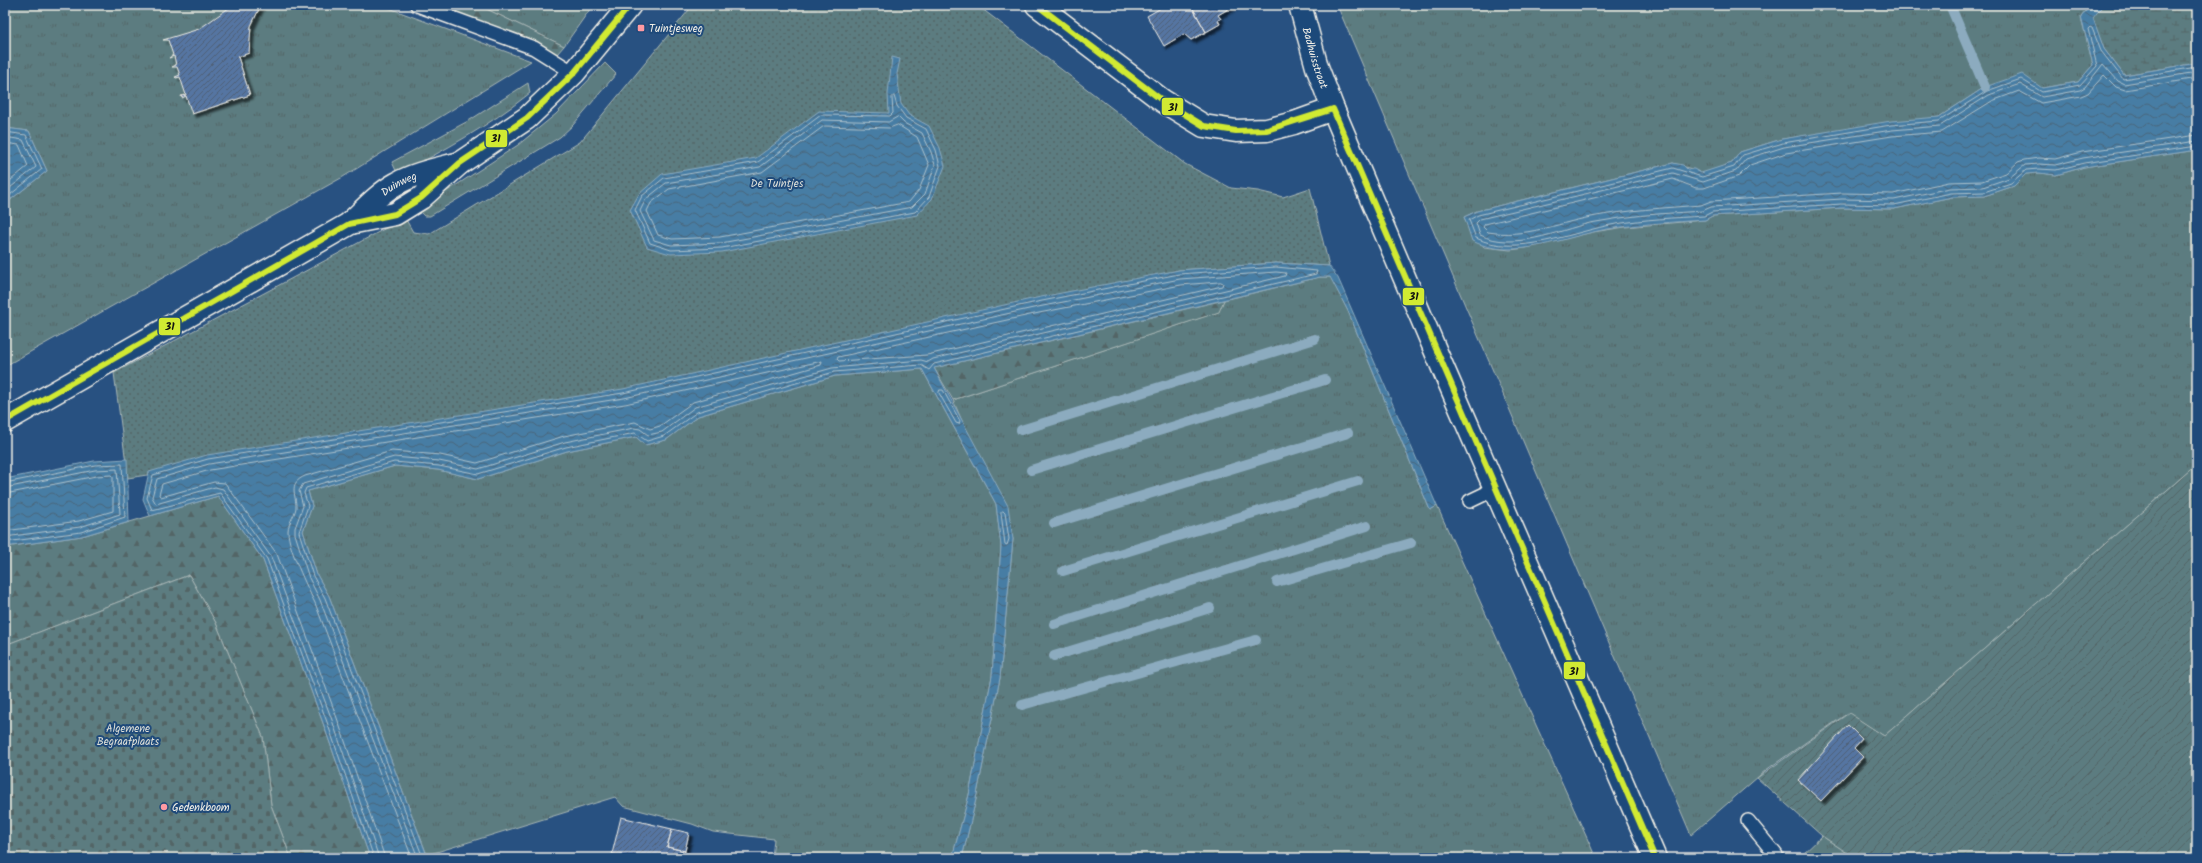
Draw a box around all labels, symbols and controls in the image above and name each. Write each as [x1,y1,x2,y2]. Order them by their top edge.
place label: Tuintjesweg [649,20,703,38]
marker: Tuintjesweg [636,23,646,33]
street label: Badhuisstraat [1297,25,1333,92]
line badge: 31 [1161,97,1184,116]
text: 31 [1167,99,1178,117]
line badge: 31 [485,129,508,148]
text: 31 [490,130,501,148]
street label: Duinweg [377,168,419,201]
park label: De Tuintjes [751,175,804,193]
line badge: 31 [1402,287,1425,306]
text: 31 [1408,288,1419,306]
line badge: 31 [158,317,181,336]
text: 31 [164,318,175,336]
line badge: 31 [1563,661,1586,680]
text: 31 [1568,663,1579,681]
park label: Algemene Begraafplaats [97,720,160,751]
place label: Gedenkboom [172,799,230,817]
marker: Gedenkboom [159,802,169,812]

